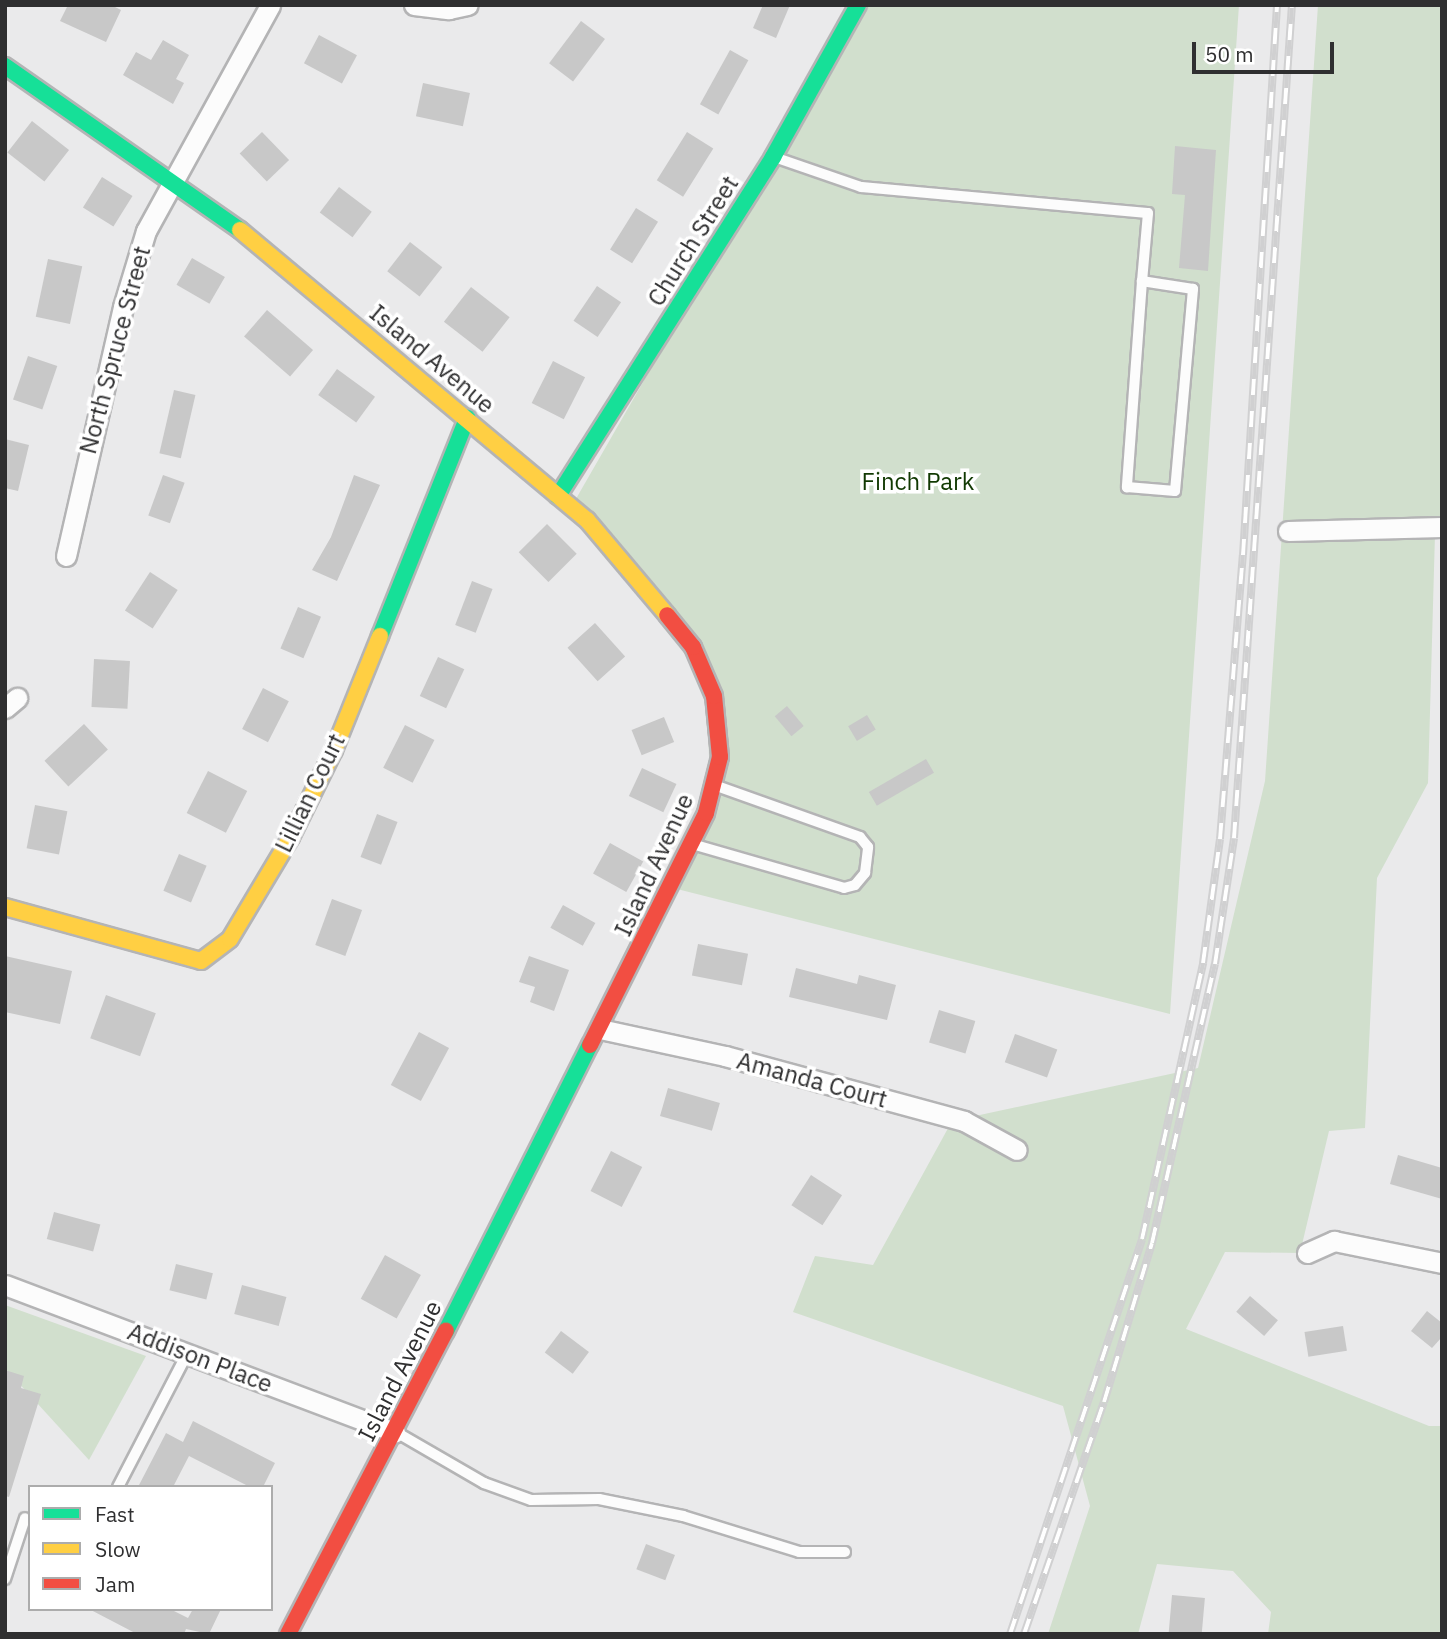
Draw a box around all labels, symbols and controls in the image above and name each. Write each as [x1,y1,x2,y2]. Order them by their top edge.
scale bar [1195,28,1337,72]
text: 50 m [1205,40,1254,68]
street label: Church Street [642,171,744,311]
street label: North Spruce Street [73,243,157,457]
street label: Island Avenue [364,298,500,420]
park label: Finch Park [862,468,974,496]
street label: Lillian Court [269,729,351,857]
street label: Island Avenue [608,789,700,941]
street label: Amanda Court [734,1046,890,1114]
street label: Island Avenue [352,1296,448,1446]
street label: Addison Place [124,1317,276,1399]
legend [28,1485,273,1611]
text: Fast [95,1500,135,1528]
text: Slow [95,1535,141,1563]
text: Jam [95,1570,135,1598]

